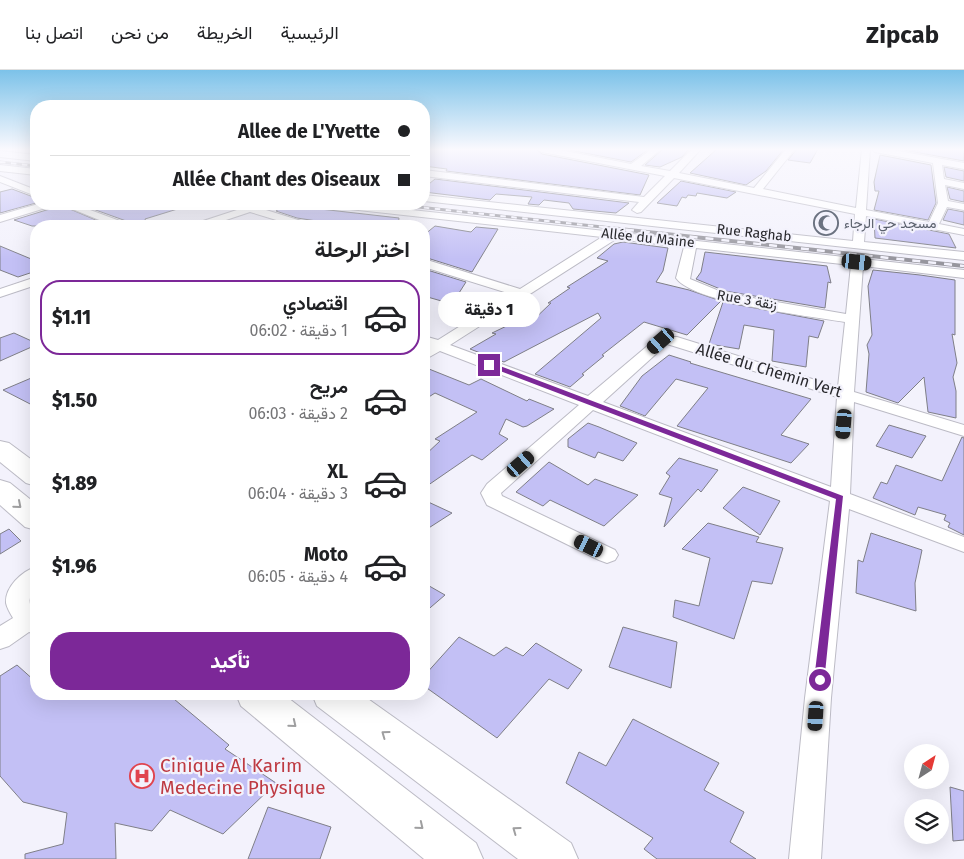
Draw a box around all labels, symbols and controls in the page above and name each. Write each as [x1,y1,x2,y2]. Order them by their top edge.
text: Zipcab [866,21,939,49]
text: اتصل بنا [25,22,83,44]
text: من نحن [111,22,169,44]
text: الخريطة [197,22,253,44]
text: الرئيسية [281,22,339,44]
text: Allee de L'Yvette [238,120,380,143]
text: Allée Chant des Oiseaux [173,168,380,191]
mosque icon: مسجد حي الرجاء [813,210,839,236]
place label: مسجد حي الرجاء [844,215,936,235]
street label: Rue Raghab [716,221,792,245]
street label: Allée du Maine [601,225,695,251]
text: اختر الرحلة [315,236,410,263]
car [841,253,872,271]
street label: Rue 3 زنقة [716,286,779,314]
text: اقتصادي [283,292,348,315]
callout: 1 دقيقة [438,292,540,328]
icon: car [363,295,408,340]
text: 1 دقيقة [464,300,514,319]
text: $1.11 [52,306,91,329]
text: 1 دقيقة · 06:02 [250,321,348,340]
car [644,325,677,357]
street label: Allée du Chemin Vert [694,339,844,401]
route end [478,354,500,376]
text: مريح [310,375,348,398]
icon: car [363,378,408,423]
text: $1.50 [52,389,97,412]
text: 2 دقيقة · 06:03 [248,404,348,423]
car [835,408,852,440]
car [504,448,537,480]
text: XL [327,460,348,483]
icon: car [363,461,408,506]
text: $1.89 [52,472,97,495]
text: 3 دقيقة · 06:04 [248,484,348,503]
one-way arrow [13,499,22,508]
car [572,533,605,559]
text: Moto [304,543,348,566]
icon: car [363,544,408,589]
text: $1.96 [52,555,97,578]
text: 4 دقيقة · 06:05 [248,567,348,586]
button: تأكيد [50,632,410,690]
route start [809,669,831,691]
car [807,701,824,731]
one-way arrow [287,719,296,727]
one-way arrow [382,731,391,739]
north arrow [904,744,949,789]
map controls [904,744,949,844]
place label: Cinique Al Karim Medecine Physique [160,754,326,799]
hospital icon: Cinique Al Karim Medecine Physique [129,763,155,789]
button: layers [904,799,949,844]
one-way arrow [414,821,423,830]
one-way arrow [512,827,522,836]

